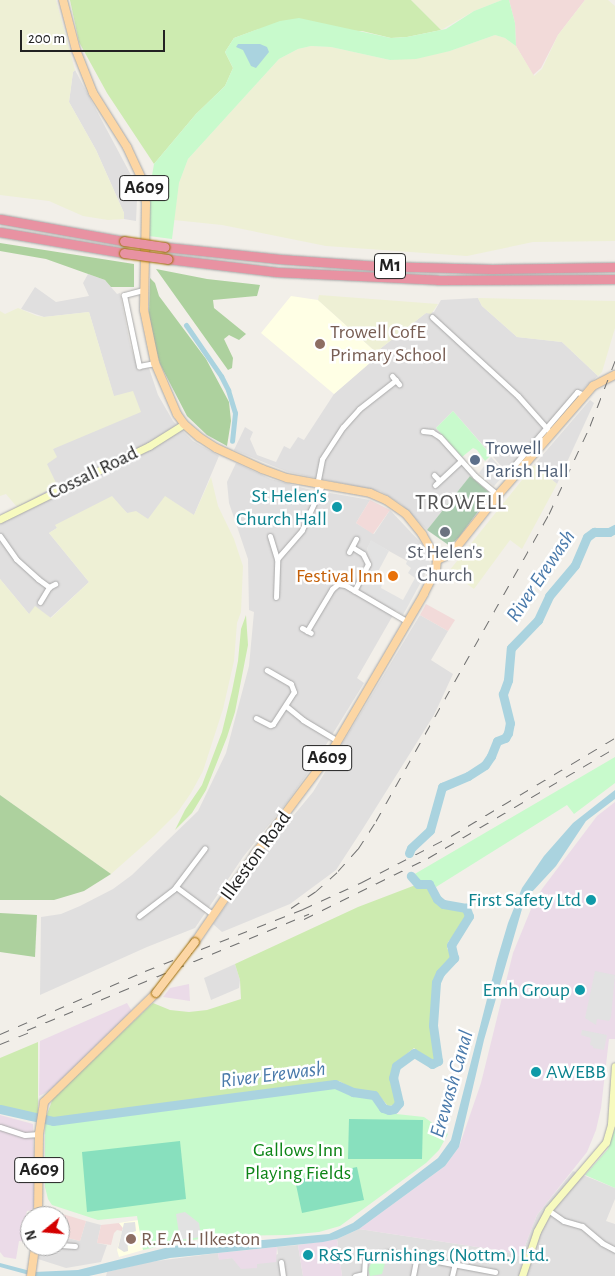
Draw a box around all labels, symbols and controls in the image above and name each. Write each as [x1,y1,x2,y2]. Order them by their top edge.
scale bar [22,20,168,52]
text: 200 m [28,31,65,46]
road number: A609 [119,172,169,204]
road number: M1 [374,250,406,282]
place label: Trowell CofE Primary School [330,320,447,367]
marker: Trowell CofE Primary School [314,338,326,350]
place label: Trowell Parish Hall [485,436,569,483]
street label: Cossall Road [44,441,142,505]
marker: Trowell Parish Hall [469,454,481,466]
place label: St Helen's Church Hall [236,484,327,531]
district label: TROWELL [414,490,508,516]
marker: St Helen's Church Hall [331,501,343,513]
water label: River Erewash [501,525,581,627]
marker: St Helen's Church [439,526,451,538]
place label: St Helen's Church [407,540,483,587]
place label: Festival Inn [296,564,383,588]
marker: Festival Inn [387,570,399,582]
road number: A609 [302,741,352,774]
street label: Ilkeston Road [215,807,297,905]
place label: First Safety Ltd [468,888,581,912]
marker: First Safety Ltd [585,894,597,906]
place label: Emh Group [483,978,570,1002]
marker: Emh Group [574,984,586,996]
water label: Erewash Canal [425,1027,479,1141]
water label: River Erewash [219,1056,327,1094]
place label: AWEBB [546,1060,606,1084]
marker: AWEBB [530,1066,542,1078]
park label: Gallows Inn Playing Fields [245,1139,351,1186]
road number: A609 [14,1154,64,1186]
north arrow [20,1206,70,1256]
place label: R.E.A.L Ilkeston [141,1227,260,1251]
text: N [23,1228,40,1242]
marker: R.E.A.L Ilkeston [125,1233,137,1245]
place label: R&S Furnishings (Nottm.) Ltd. [318,1243,549,1267]
marker: R&S Furnishings (Nottm.) Ltd. [302,1249,314,1261]

